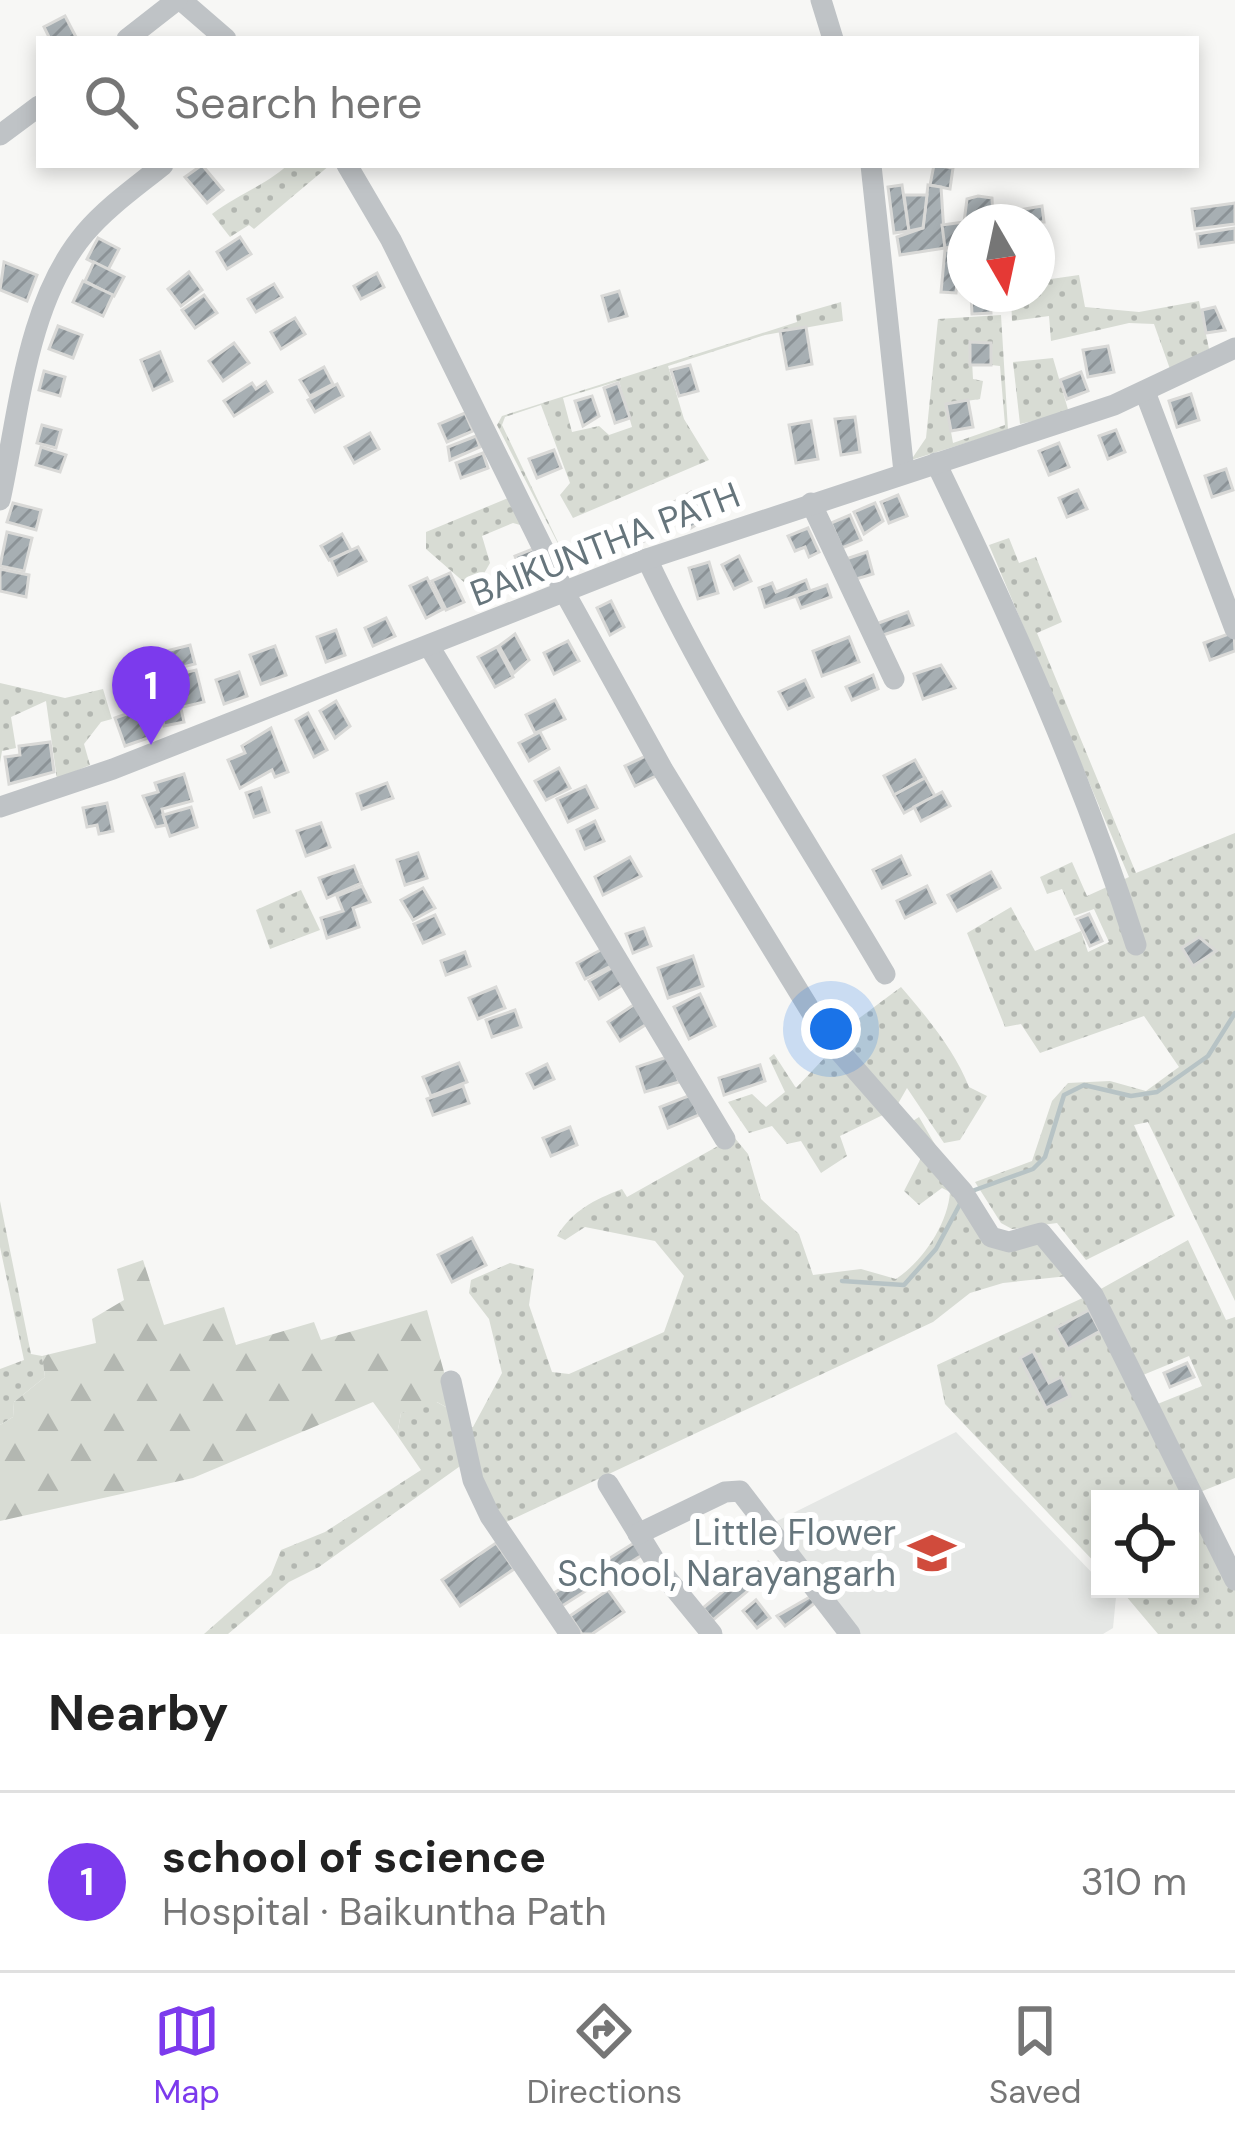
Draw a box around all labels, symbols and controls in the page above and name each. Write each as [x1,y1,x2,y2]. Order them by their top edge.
search box [36,36,1199,168]
icon: search [78,69,144,135]
text: Search here [174,73,422,132]
north arrow [947,204,1055,312]
street label: BAIKUNTHA PATH [464,471,746,617]
pin: 1 [112,646,190,745]
your location [801,999,861,1059]
map controls [1091,1490,1199,1598]
button: locate [1091,1490,1199,1598]
place label: Little Flower School, Narayangarh [557,1509,896,1597]
school or university icon: Little Flower School, Narayangarh [907,1528,957,1578]
text: Nearby [48,1679,229,1746]
text: school of science [162,1827,546,1886]
text: 1 [80,1856,94,1907]
text: 310 m [1081,1856,1187,1907]
text: Hospital · Baikuntha Path [162,1886,607,1937]
tab: Map [153,1998,220,2113]
tab: Directions [527,1998,682,2113]
tab: Saved [989,1998,1082,2113]

